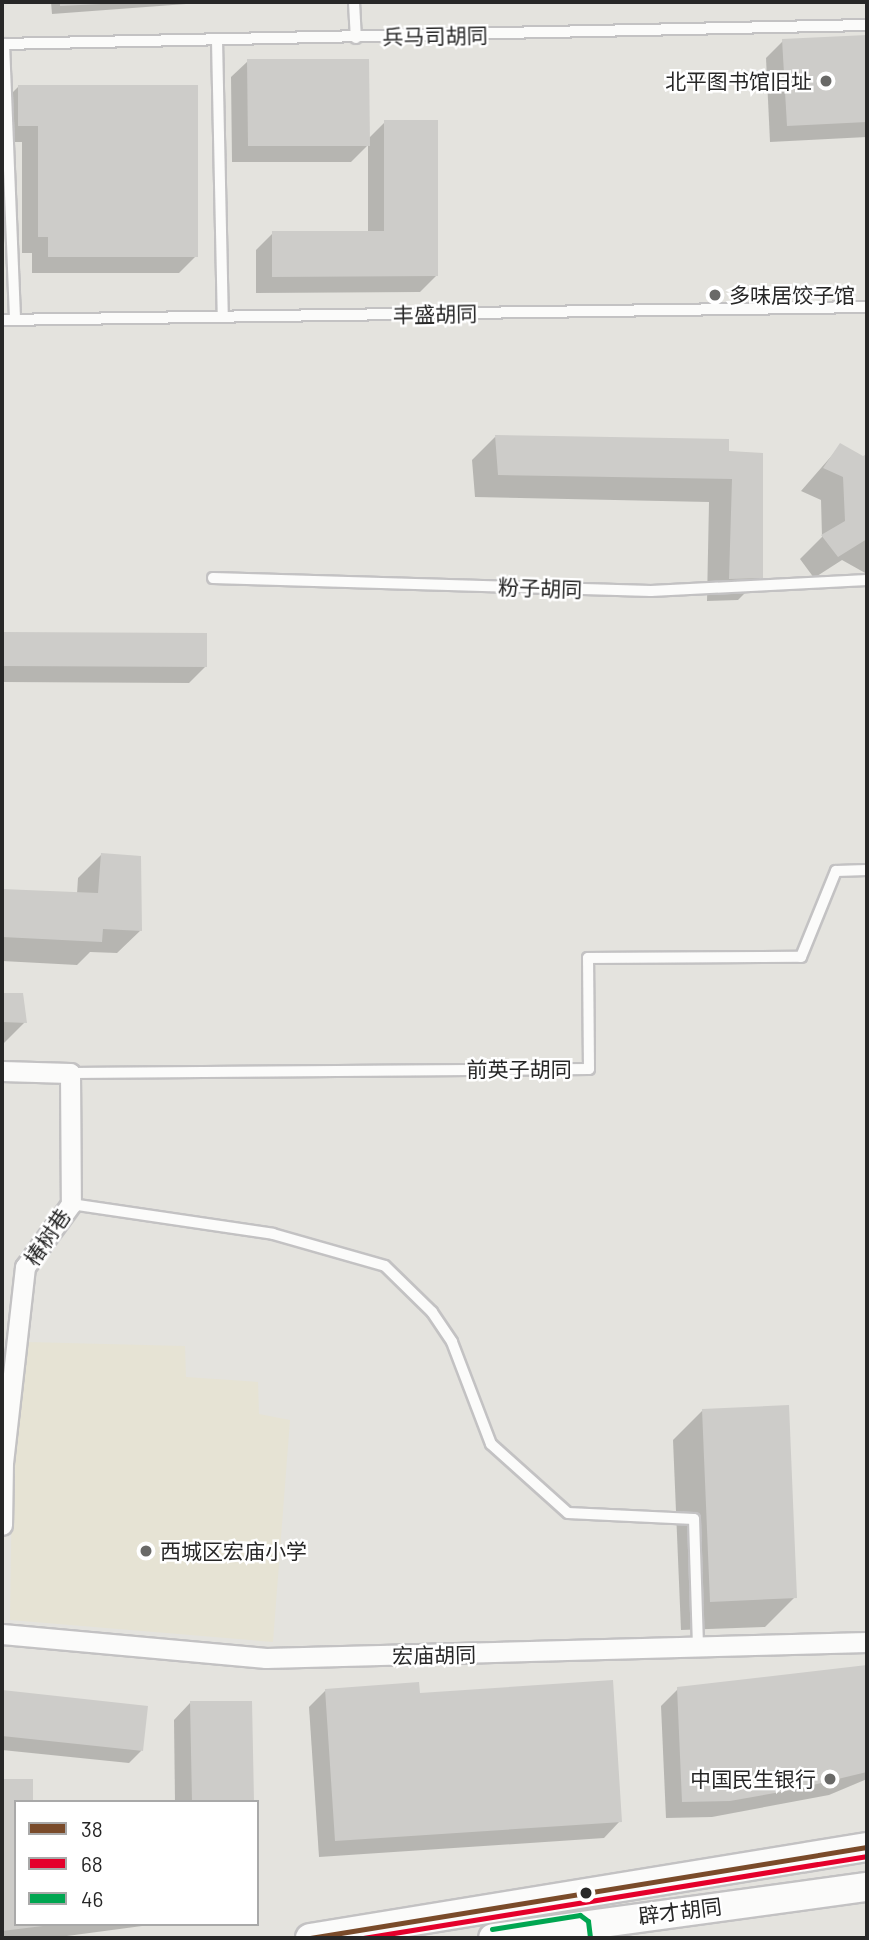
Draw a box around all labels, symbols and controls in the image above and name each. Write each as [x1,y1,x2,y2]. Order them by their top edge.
street label: 兵马司胡同 [382,22,488,50]
place label: 北平图书馆旧址 [665,68,812,94]
marker: 北平图书馆旧址 [818,73,834,89]
place label: 多味居饺子馆 [729,282,855,308]
marker: 多味居饺子馆 [707,287,723,303]
street label: 丰盛胡同 [393,301,477,327]
street label: 粉子胡同 [498,574,582,602]
street label: 前英子胡同 [467,1056,571,1082]
street label: 椿树巷 [19,1204,75,1270]
place label: 西城区宏庙小学 [160,1538,307,1564]
marker: 西城区宏庙小学 [138,1543,154,1559]
street label: 宏庙胡同 [392,1642,476,1668]
place label: 中国民生银行 [690,1766,816,1792]
marker: 中国民生银行 [822,1771,838,1787]
legend [14,1800,259,1926]
text: 38 [81,1816,103,1841]
text: 68 [81,1851,103,1876]
text: 46 [81,1886,103,1911]
unlabelled marker [579,1886,593,1900]
street label: 辟才胡同 [637,1893,723,1929]

